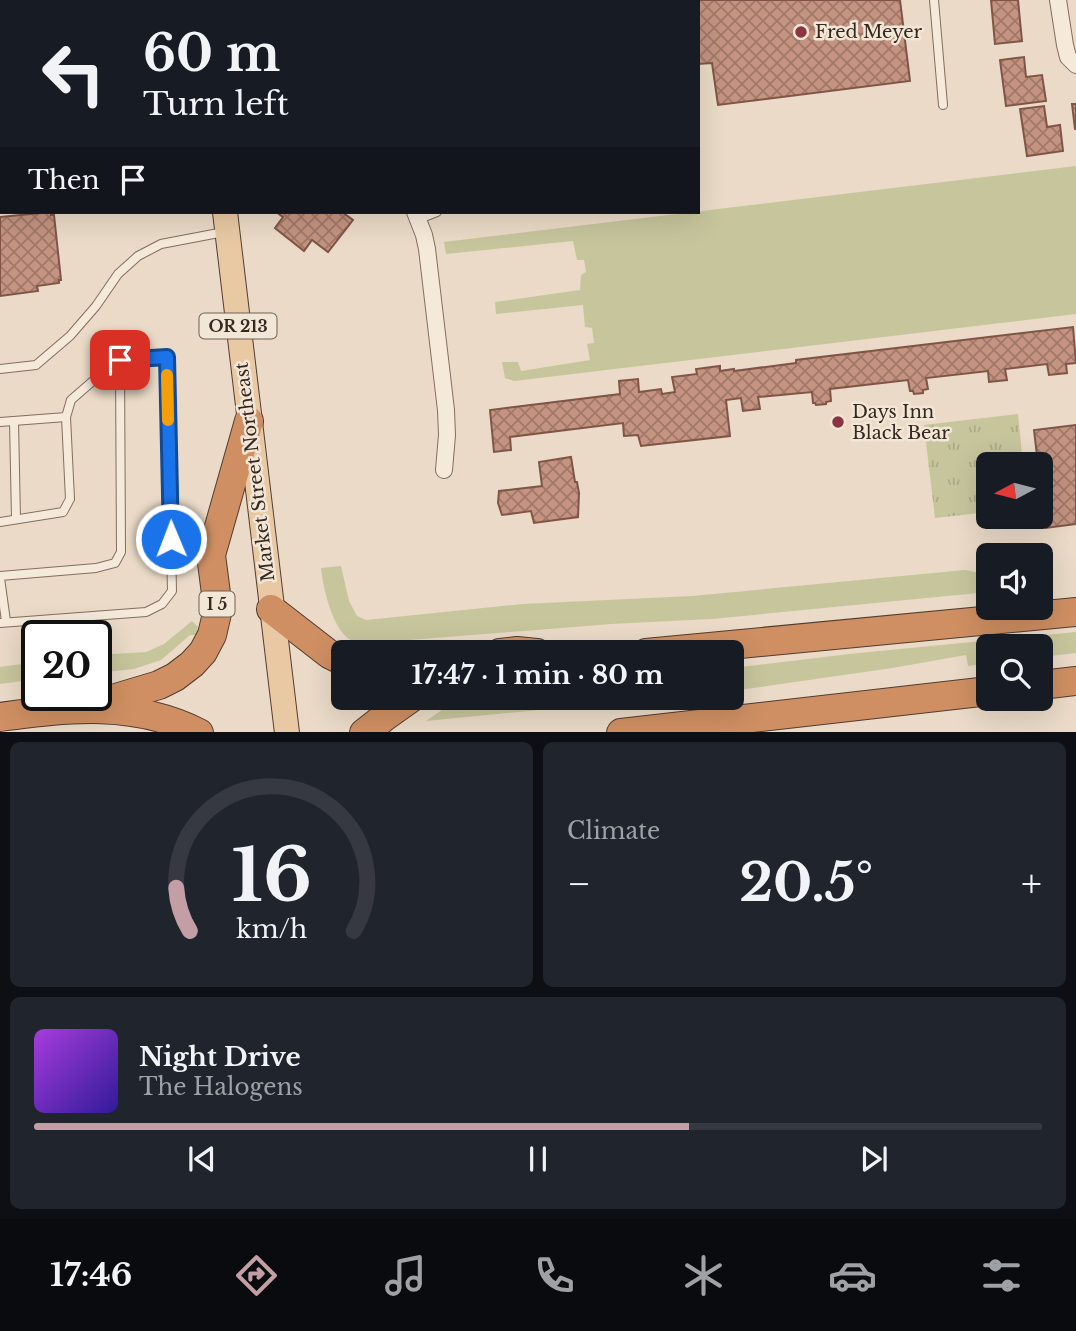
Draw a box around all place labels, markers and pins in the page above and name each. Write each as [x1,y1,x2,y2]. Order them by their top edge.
place label: Fred Meyer [815,21,923,43]
marker: Fred Meyer [793,24,809,40]
pin [90,330,150,390]
place label: Days Inn Black Bear [852,401,950,444]
marker: Days Inn Black Bear [830,414,846,430]

